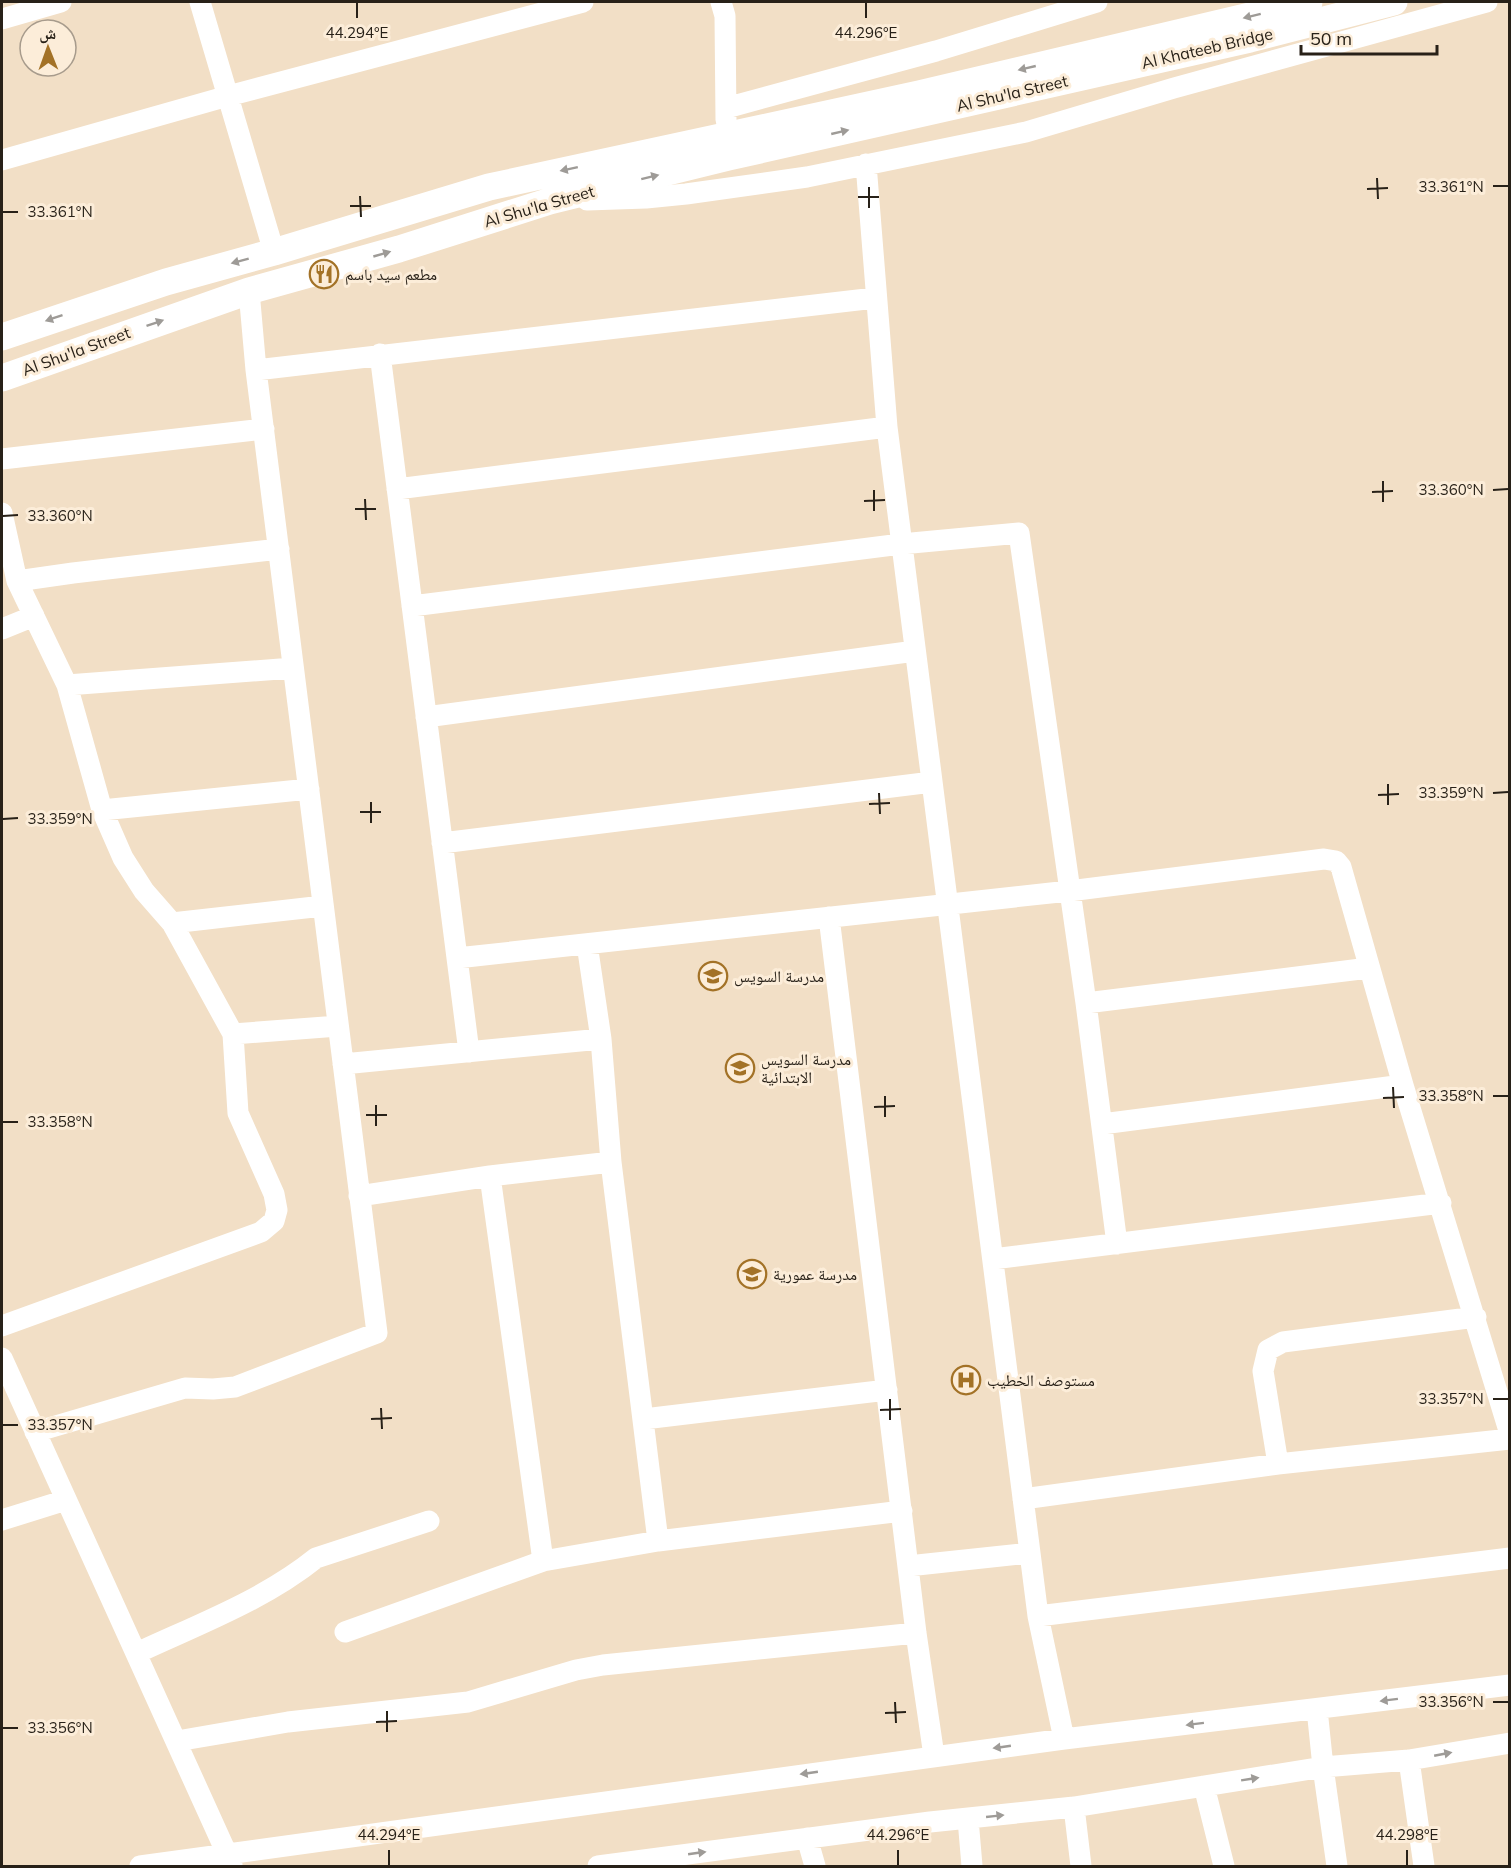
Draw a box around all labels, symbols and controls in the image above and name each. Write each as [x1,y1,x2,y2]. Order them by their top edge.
one-way arrow [1243,12,1261,21]
north arrow [18,18,78,78]
scale bar [1301,18,1438,56]
text: ش [39,23,56,43]
text: 44.294°E [326,23,389,42]
text: 44.296°E [835,23,898,42]
street label: Al Khateeb Bridge [1139,23,1275,73]
text: 50 m [1310,27,1352,50]
one-way arrow [1017,64,1036,74]
street label: Al Shu'la Street [954,70,1070,116]
one-way arrow [831,127,849,137]
one-way arrow [560,165,579,174]
one-way arrow [641,171,659,181]
text: 33.361°N [1418,177,1484,196]
street label: Al Shu'la Street [482,181,597,231]
text: 33.361°N [27,202,93,221]
one-way arrow [373,249,391,258]
one-way arrow [231,257,249,266]
restaurant icon: مطعم سيد باسم [308,258,340,290]
place label: مطعم سيد باسم [345,264,437,285]
one-way arrow [45,314,63,324]
one-way arrow [146,317,164,327]
street label: Al Shu'la Street [19,322,133,380]
text: 33.360°N [1418,480,1484,499]
text: 33.360°N [27,506,93,525]
text: 33.359°N [1418,783,1484,802]
text: 33.359°N [27,809,93,828]
school or university icon: مدرسة السويس [697,960,729,992]
place label: مدرسة السويس [734,966,824,987]
place label: مدرسة السويس الابتدائية [761,1049,851,1087]
school or university icon: مدرسة السويس الابتدائية [724,1052,756,1084]
text: 33.358°N [1418,1086,1484,1105]
text: 33.358°N [27,1112,93,1131]
school or university icon: مدرسة عمورية [736,1258,768,1290]
place label: مدرسة عمورية [773,1264,857,1284]
hospital icon: مستوصف الخطيب [950,1364,982,1396]
place label: مستوصف الخطيب [987,1370,1095,1390]
text: 33.357°N [1418,1389,1484,1408]
text: 33.357°N [27,1415,93,1434]
text: 33.356°N [1418,1692,1484,1711]
one-way arrow [1379,1695,1398,1705]
text: 33.356°N [27,1718,93,1737]
one-way arrow [1186,1719,1205,1728]
one-way arrow [992,1743,1011,1752]
one-way arrow [1434,1749,1453,1758]
one-way arrow [799,1769,818,1778]
one-way arrow [1241,1774,1260,1783]
one-way arrow [985,1811,1004,1821]
text: 44.294°E [358,1825,421,1844]
text: 44.296°E [867,1825,930,1844]
text: 44.298°E [1376,1825,1439,1844]
one-way arrow [688,1849,707,1858]

